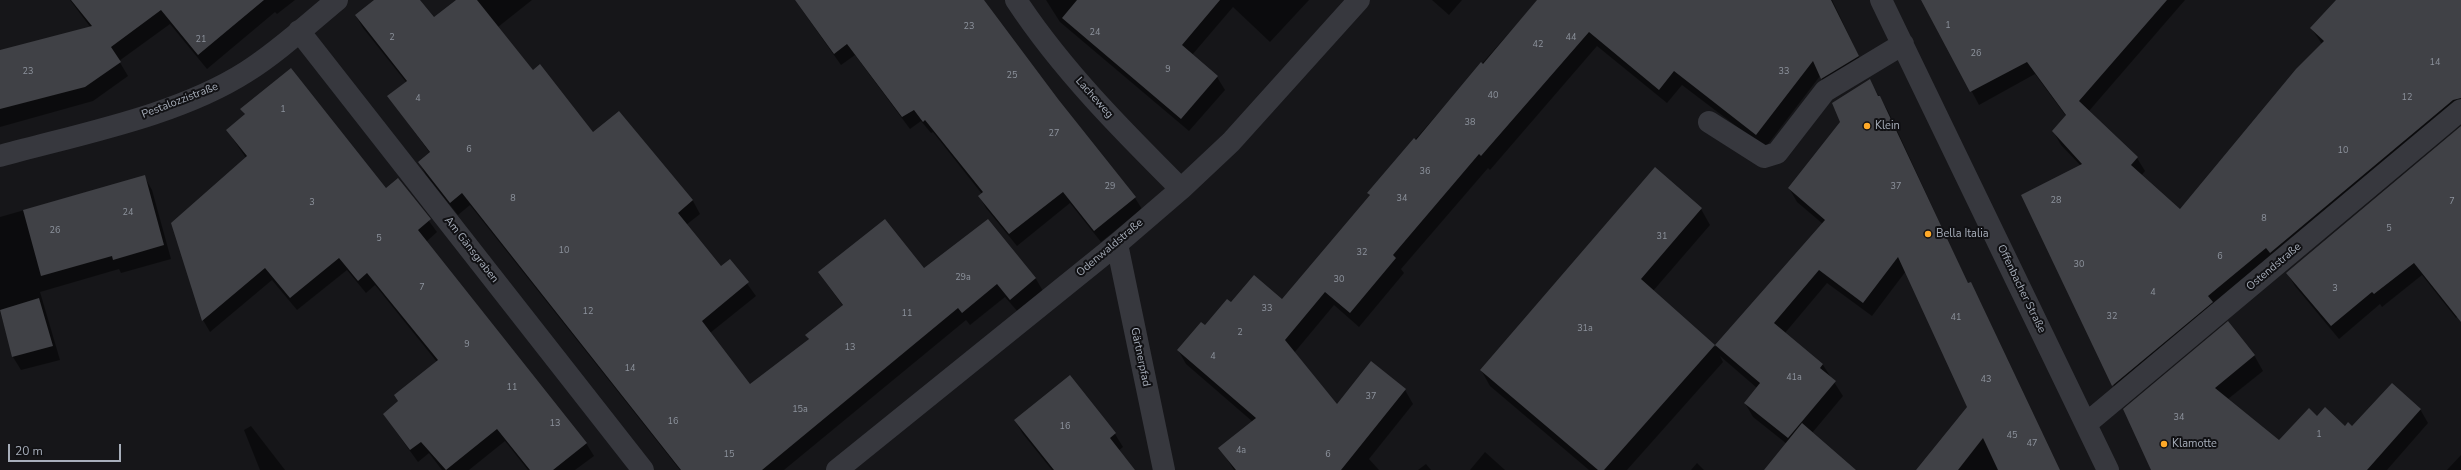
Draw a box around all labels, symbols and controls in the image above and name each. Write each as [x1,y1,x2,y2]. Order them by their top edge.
house number: 1 [1945,21,1951,31]
house number: 23 [964,22,974,32]
house number: 24 [1090,28,1100,38]
house number: 2 [389,33,395,43]
house number: 44 [1566,33,1576,43]
house number: 21 [196,35,206,45]
house number: 42 [1533,40,1543,50]
house number: 26 [1971,49,1981,59]
house number: 14 [2430,58,2440,68]
house number: 9 [1165,65,1171,75]
house number: 23 [23,67,33,77]
house number: 33 [1779,67,1789,77]
house number: 25 [1007,71,1017,81]
street label: Lacheweg [1072,75,1116,121]
street label: Pestalozzistraße [140,80,220,122]
house number: 40 [1488,91,1498,101]
house number: 12 [2402,93,2412,103]
house number: 4 [415,94,421,104]
house number: 1 [280,105,286,115]
house number: 38 [1465,118,1475,128]
place label: Klein [1875,119,1900,133]
marker: Klein [1862,121,1872,131]
house number: 27 [1049,129,1059,139]
house number: 6 [466,145,472,155]
house number: 10 [2338,146,2348,156]
house number: 36 [1420,167,1430,177]
house number: 29 [1105,182,1115,192]
house number: 37 [1891,182,1901,192]
house number: 8 [510,194,516,204]
house number: 34 [1397,194,1407,204]
house number: 28 [2051,196,2061,206]
house number: 7 [2449,197,2455,207]
house number: 3 [309,198,315,208]
house number: 24 [123,208,133,218]
street label: Am Gänsgraben [441,214,501,286]
house number: 8 [2261,214,2267,224]
street label: Odenwaldstraße [1074,216,1146,280]
house number: 5 [2386,224,2392,234]
house number: 26 [50,226,60,236]
place label: Bella Italia [1936,227,1989,241]
marker: Bella Italia [1923,229,1933,239]
house number: 31 [1657,232,1667,242]
house number: 5 [376,234,382,244]
street label: Ostendstraße [2244,240,2304,294]
street label: Offenbacher Straße [1994,243,2048,335]
house number: 10 [559,246,569,256]
house number: 32 [1357,248,1367,258]
house number: 6 [2217,252,2223,262]
house number: 30 [2074,260,2084,270]
house number: 29a [955,273,971,283]
house number: 30 [1334,275,1344,285]
house number: 7 [419,283,425,293]
house number: 3 [2332,284,2338,294]
house number: 4 [2150,288,2156,298]
house number: 33 [1262,304,1272,314]
house number: 12 [583,307,593,317]
house number: 11 [902,309,912,319]
house number: 32 [2107,312,2117,322]
house number: 41 [1951,313,1961,323]
house number: 31a [1577,324,1593,334]
street label: Gärtnerpfad [1127,326,1153,388]
house number: 2 [1237,328,1243,338]
house number: 9 [464,340,470,350]
house number: 13 [845,343,855,353]
house number: 4 [1210,352,1216,362]
house number: 14 [625,364,635,374]
house number: 41a [1786,373,1802,383]
house number: 43 [1981,375,1991,385]
house number: 11 [507,383,517,393]
house number: 37 [1366,392,1376,402]
house number: 15a [792,405,808,415]
house number: 34 [2174,413,2184,423]
house number: 16 [668,417,678,427]
house number: 13 [550,419,560,429]
house number: 16 [1060,422,1070,432]
house number: 1 [2316,430,2322,440]
house number: 45 [2007,431,2017,441]
scale bar [10,436,123,462]
place label: Klamotte [2172,437,2217,451]
house number: 47 [2027,439,2037,449]
marker: Klamotte [2159,439,2169,449]
text: 20 m [15,443,43,459]
house number: 4a [1236,446,1246,456]
house number: 15 [724,450,734,460]
house number: 6 [1325,450,1331,460]

